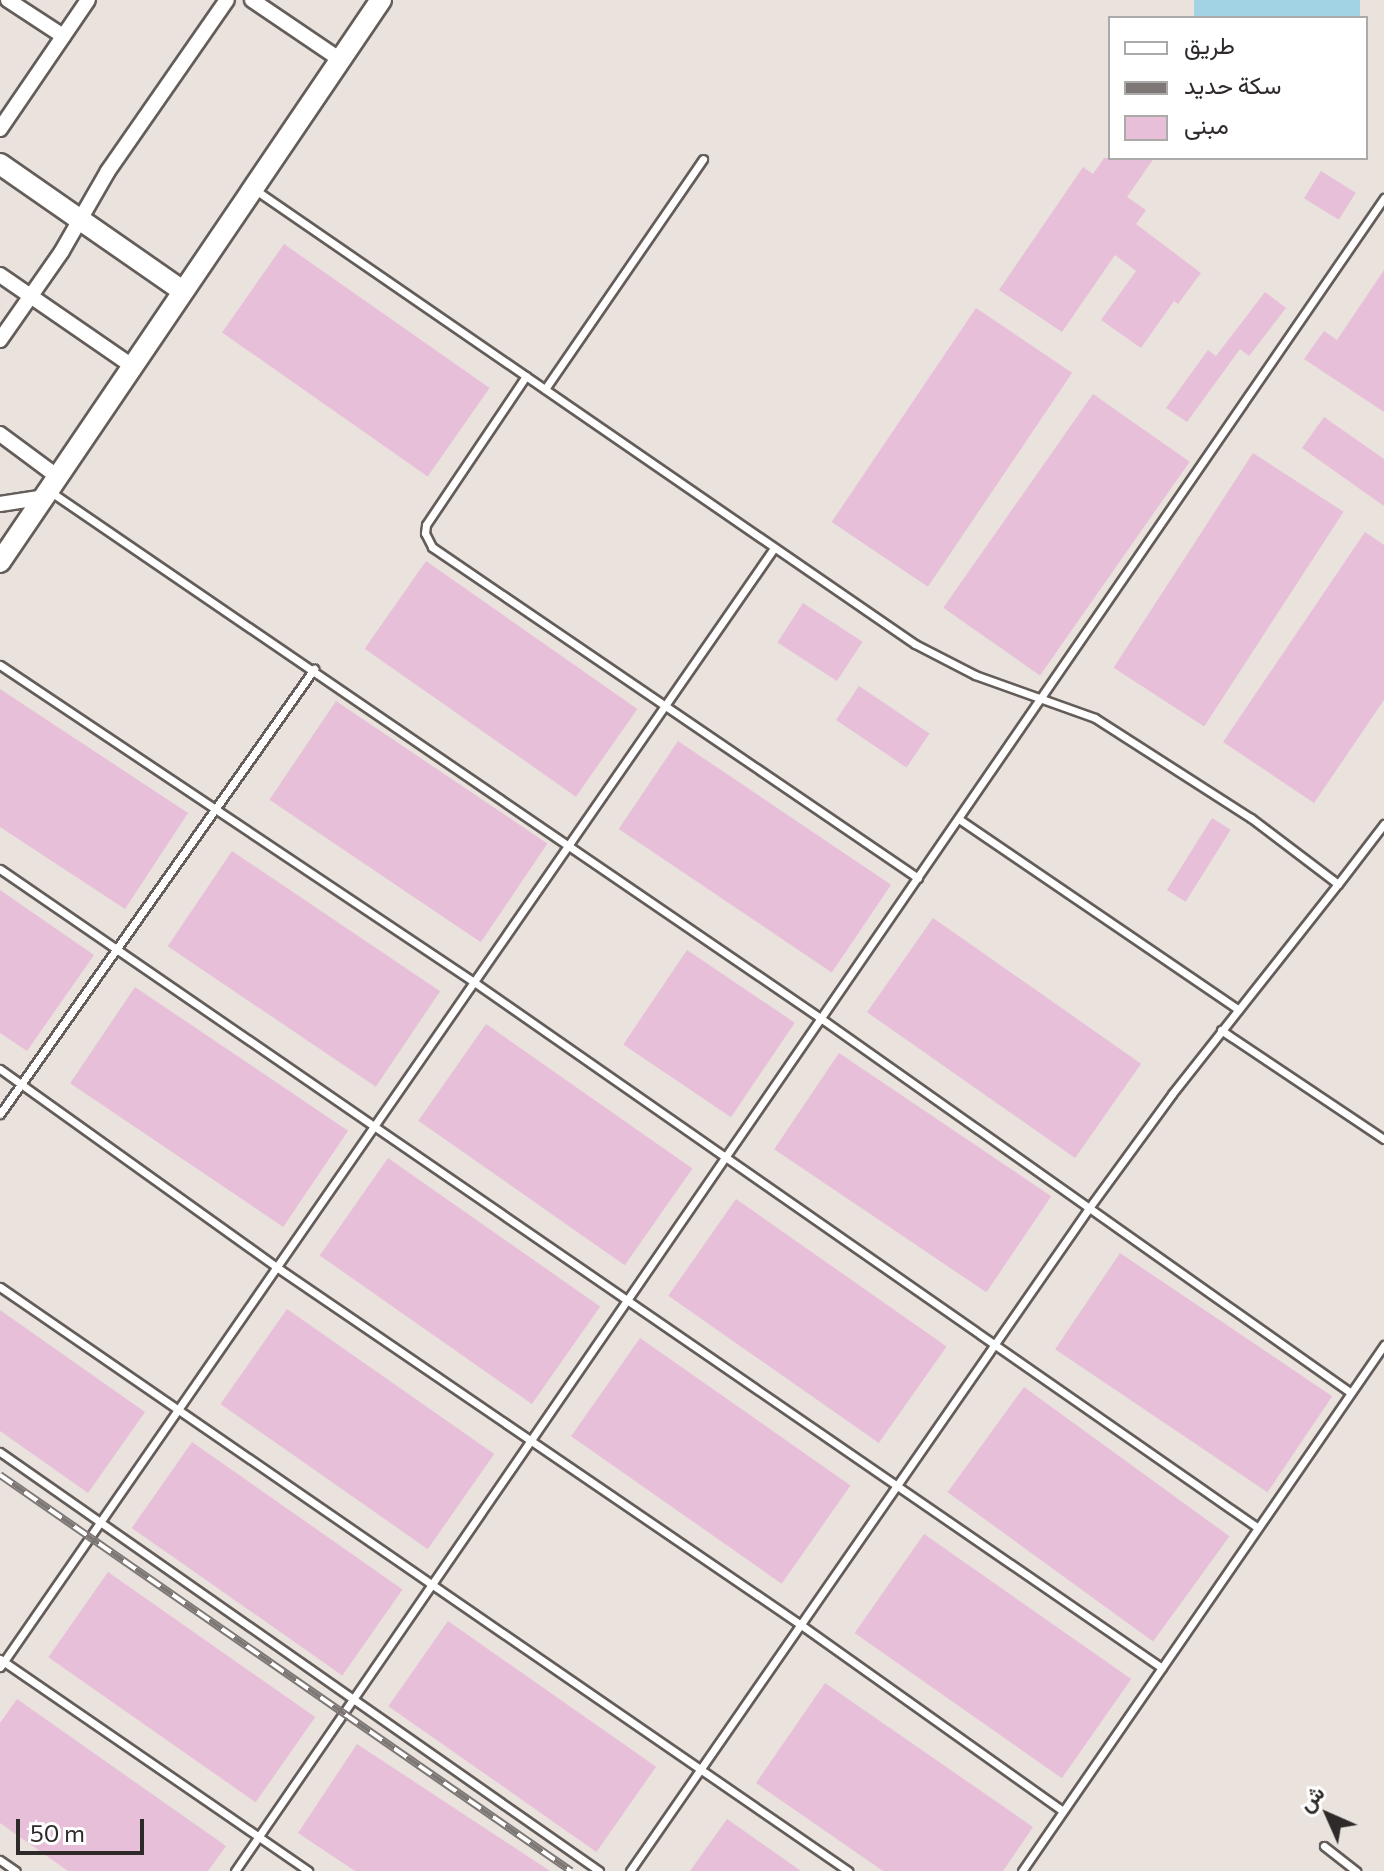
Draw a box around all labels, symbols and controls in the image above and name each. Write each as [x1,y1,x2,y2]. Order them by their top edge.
legend [1108,16,1368,160]
text: طريق [1184,30,1235,59]
text: سكة حديد [1184,70,1281,99]
text: مبنى [1184,110,1229,139]
north arrow [1288,1775,1368,1855]
text: ش [1292,1779,1330,1817]
scale bar [20,1803,148,1853]
text: 50 m [30,1818,85,1847]

